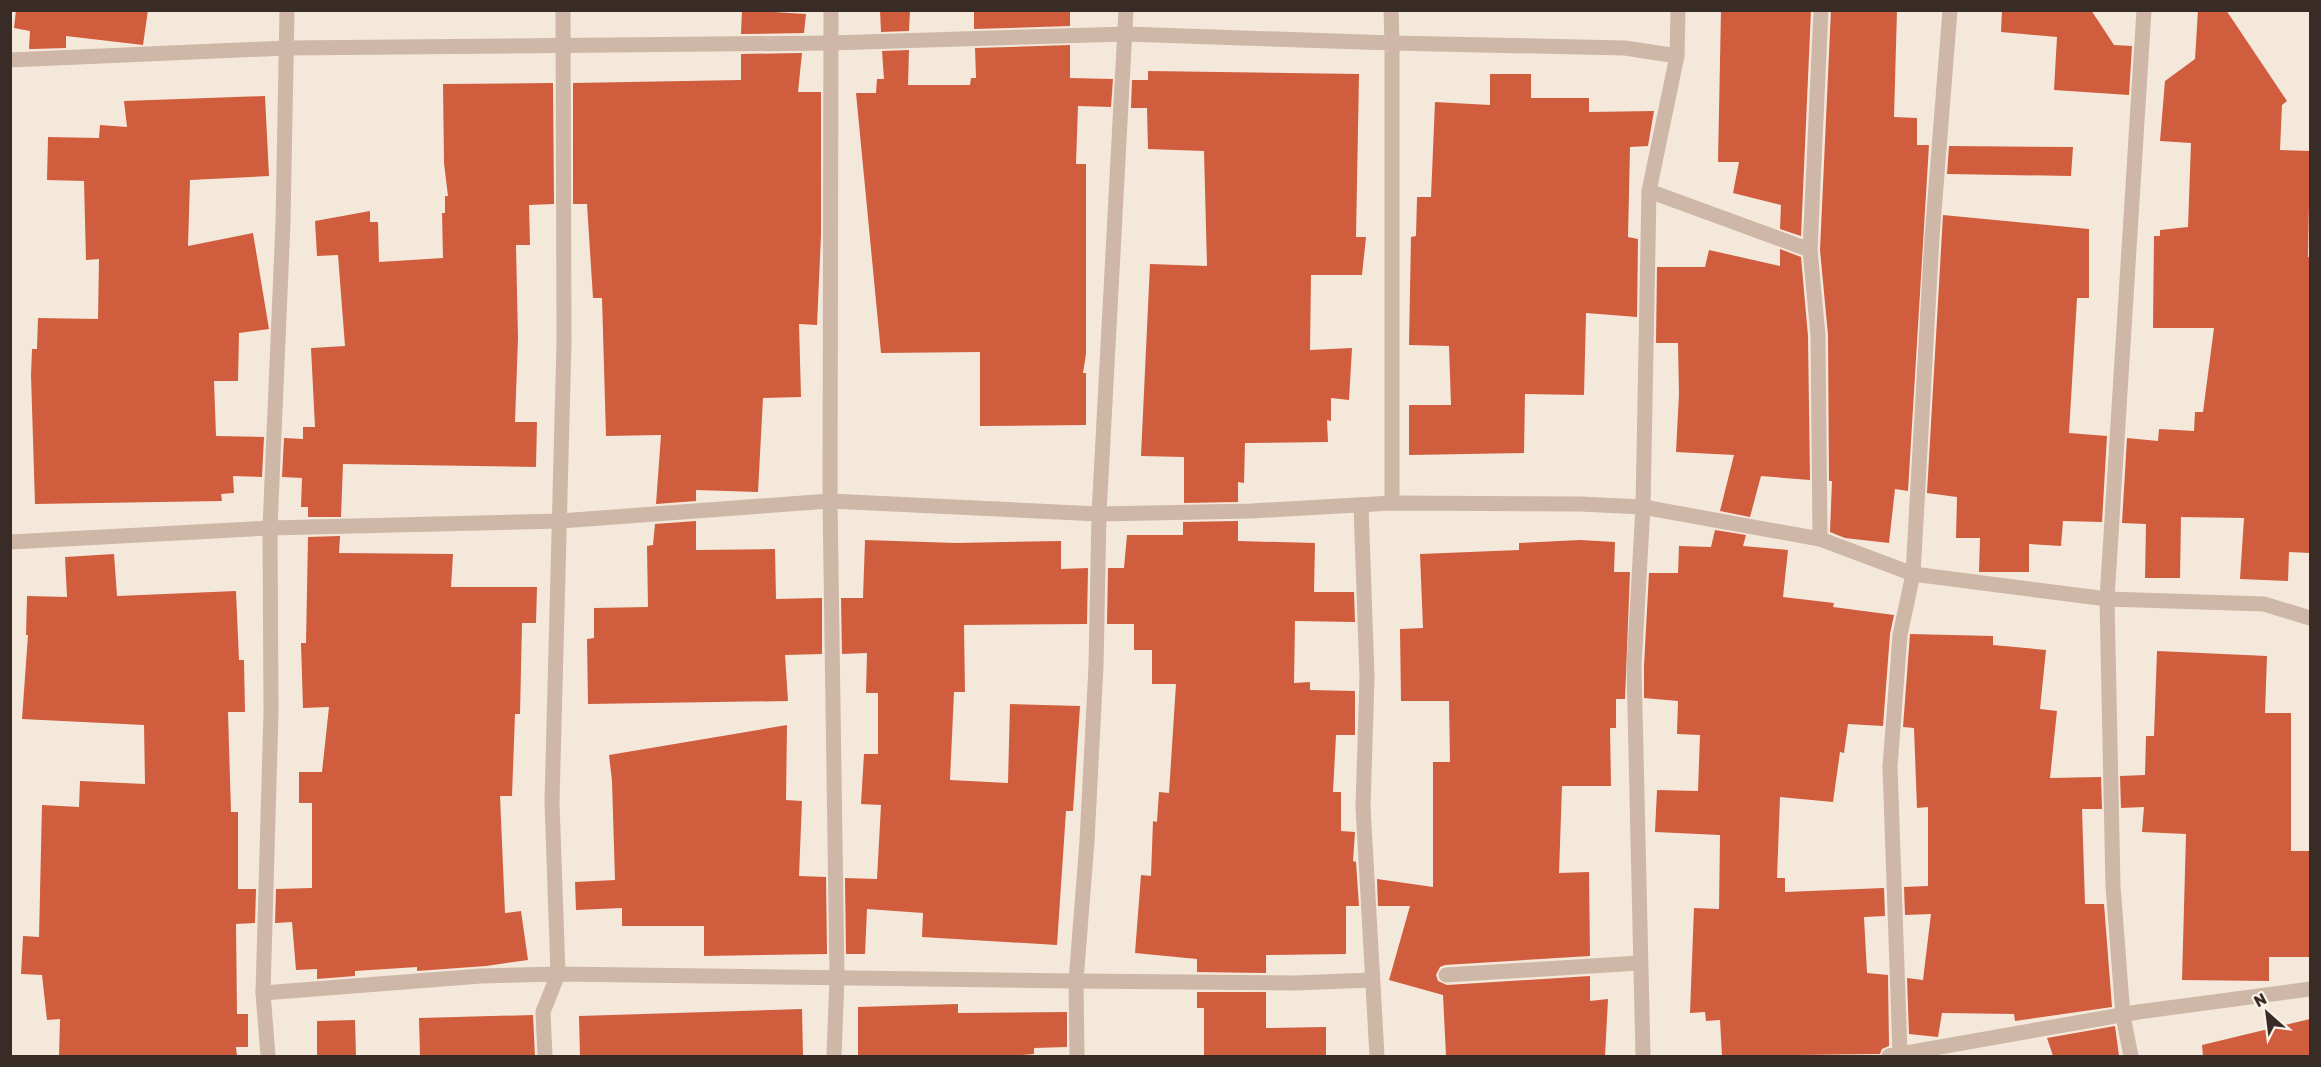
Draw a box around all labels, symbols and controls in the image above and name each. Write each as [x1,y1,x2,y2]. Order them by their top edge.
north arrow [2237,983,2297,1043]
text: N [2251,989,2270,1011]

